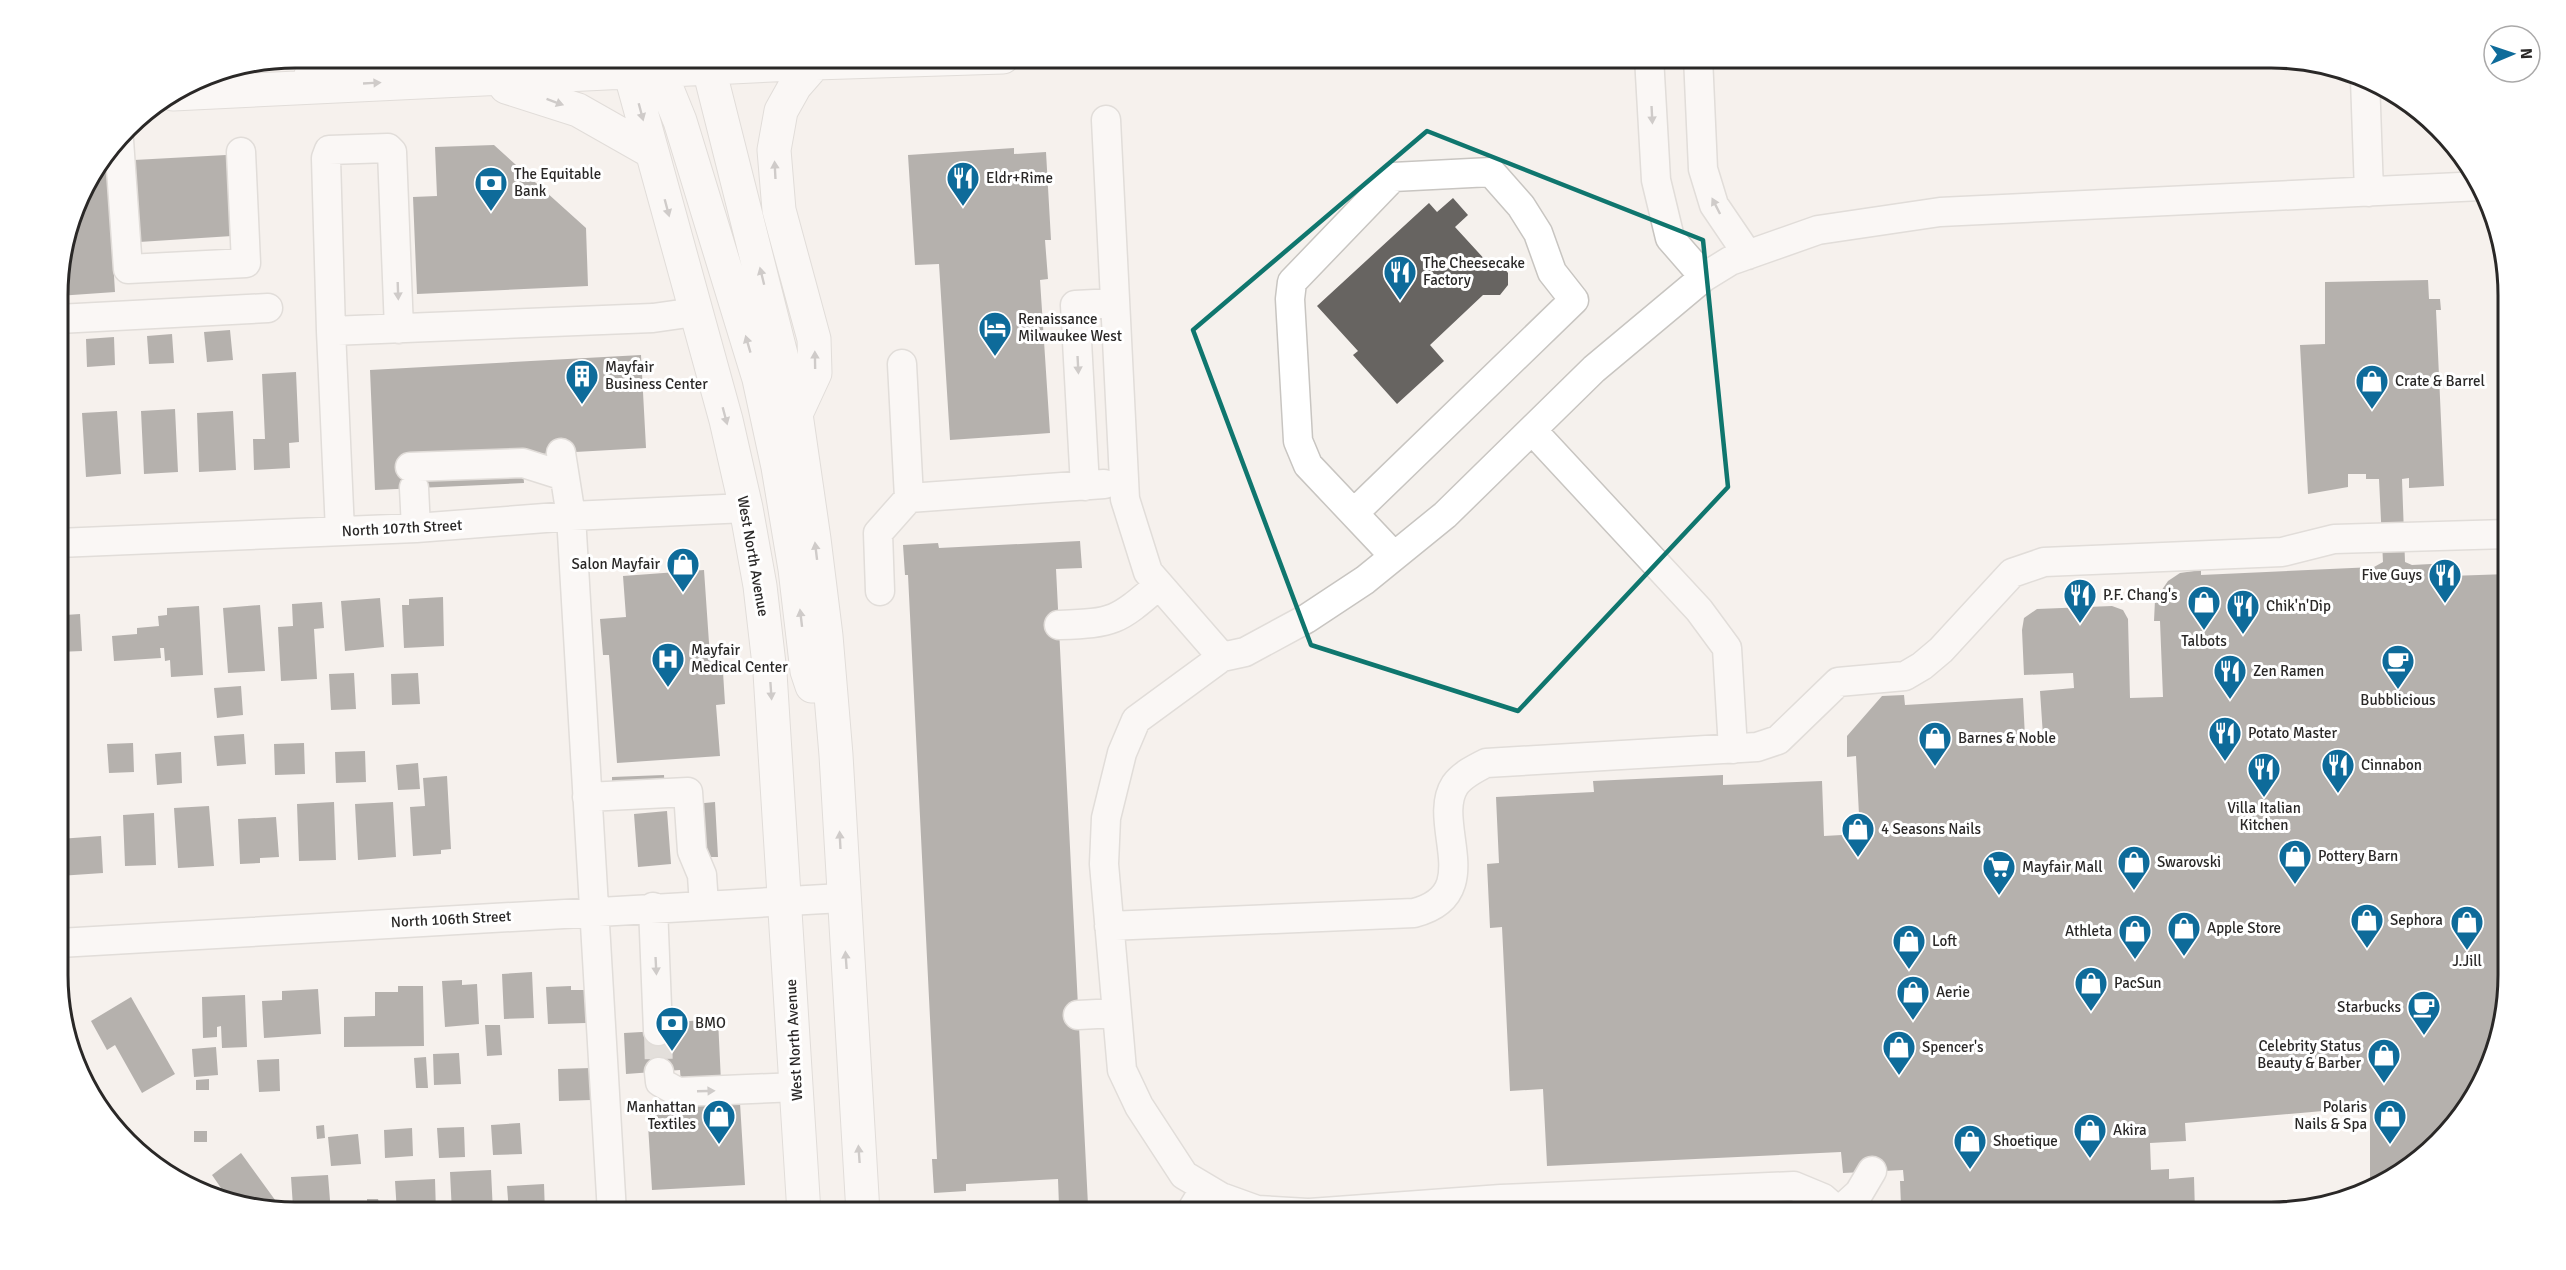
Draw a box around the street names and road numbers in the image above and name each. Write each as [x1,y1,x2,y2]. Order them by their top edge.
street label: West North Avenue [734,494,772,618]
street label: North 107th Street [341,516,463,540]
street label: North 106th Street [390,907,512,931]
street label: West North Avenue [782,978,806,1102]

